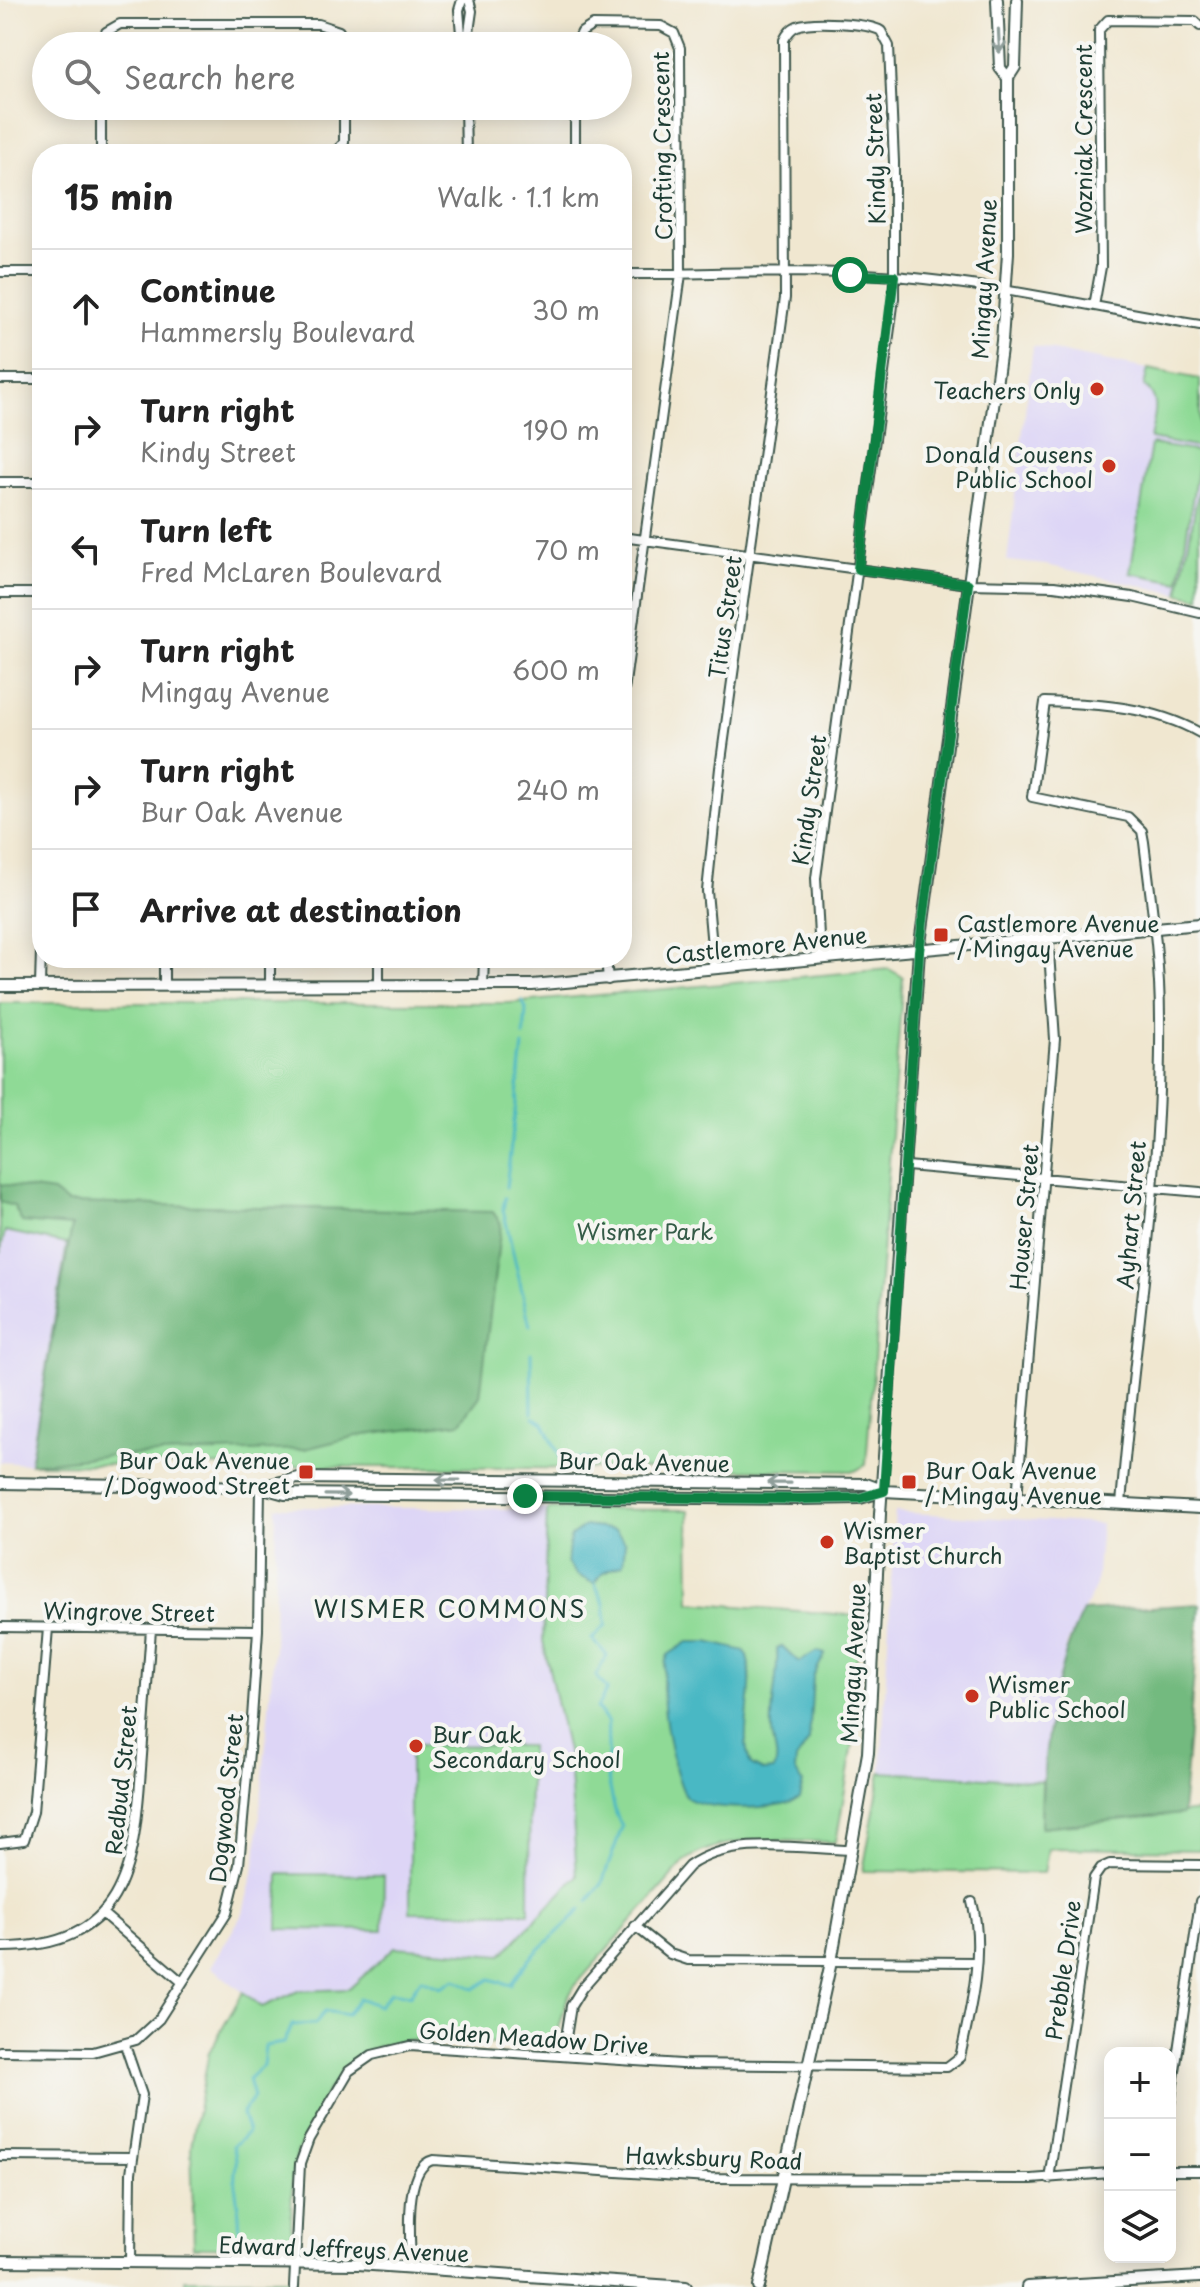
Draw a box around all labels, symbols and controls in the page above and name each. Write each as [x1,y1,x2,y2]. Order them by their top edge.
one-way arrow [991,27,1006,54]
search box [32,32,632,120]
street label: Wozniak Crescent [1066,44,1099,234]
street label: Crofting Crescent [643,51,679,241]
icon: search [60,54,104,98]
text: Search here [124,54,296,99]
street label: Kindy Street [855,93,893,225]
text: 15 min [64,170,173,222]
text: Walk · 1.1 km [437,177,600,216]
street label: Mingay Avenue [962,198,1004,360]
route start [832,257,868,293]
text: Continue [140,267,275,312]
icon: ahead [64,287,108,331]
text: 30 m [532,290,600,329]
text: Hammersly Boulevard [140,312,415,351]
place label: Teachers Only [934,373,1081,406]
marker: Teachers Only [1088,380,1106,398]
text: Turn right [140,387,295,432]
icon: right [64,407,108,451]
text: 190 m [523,410,600,449]
text: Kindy Street [140,432,296,471]
place label: Donald Cousens Public School [924,437,1093,495]
marker: Donald Cousens Public School [1100,457,1118,475]
text: Turn left [140,507,272,552]
icon: left [64,527,108,571]
text: 70 m [535,530,600,569]
text: Fred McLaren Boulevard [140,552,442,591]
street label: Titus Street [699,553,749,681]
text: Turn right [140,627,295,672]
icon: right [64,647,108,691]
text: 600 m [512,650,600,689]
text: Mingay Avenue [140,672,330,711]
street label: Kindy Street [782,732,834,868]
text: Turn right [140,747,295,792]
icon: right [64,767,108,811]
text: 240 m [516,770,600,809]
text: Bur Oak Avenue [140,792,343,831]
icon: arrive [64,887,108,931]
text: Arrive at destination [140,887,462,932]
place label: Castlemore Avenue / Mingay Avenue [957,906,1159,964]
street label: Castlemore Avenue [664,917,868,971]
marker: Castlemore Avenue / Mingay Avenue [932,926,950,944]
street label: Ayhart Street [1107,1139,1153,1291]
street label: Houser Street [1000,1142,1046,1291]
park label: Wismer Park [577,1214,713,1247]
place label: Bur Oak Avenue / Dogwood Street [105,1443,290,1501]
street label: Bur Oak Avenue [558,1443,730,1479]
place label: Bur Oak Avenue / Mingay Avenue [925,1453,1102,1511]
marker: Bur Oak Avenue / Dogwood Street [297,1463,315,1481]
one-way arrow [435,1472,462,1487]
marker: Bur Oak Avenue / Mingay Avenue [900,1473,918,1491]
one-way arrow [766,1475,793,1490]
route end [507,1478,543,1514]
one-way arrow [323,1487,350,1502]
place label: Wismer Baptist Church [843,1513,1002,1571]
marker: Wismer Baptist Church [818,1533,836,1551]
street label: Mingay Avenue [831,1582,873,1744]
district label: WISMER COMMONS [313,1590,587,1626]
street label: Wingrove Street [43,1593,215,1629]
place label: Wismer Public School [988,1667,1126,1725]
marker: Wismer Public School [963,1687,981,1705]
street label: Redbud Street [96,1704,144,1856]
street label: Dogwood Street [200,1712,250,1884]
place label: Bur Oak Secondary School [432,1717,621,1775]
marker: Bur Oak Secondary School [407,1737,425,1755]
street label: Prebble Drive [1036,1898,1088,2042]
street label: Golden Meadow Drive [418,2013,650,2061]
map controls [1104,2047,1176,2263]
button: + [1104,2047,1176,2119]
button: − [1104,2119,1176,2191]
street label: Hawksbury Road [625,2137,803,2177]
button: layers [1104,2191,1176,2263]
street label: Edward Jeffreys Avenue [218,2227,470,2269]

